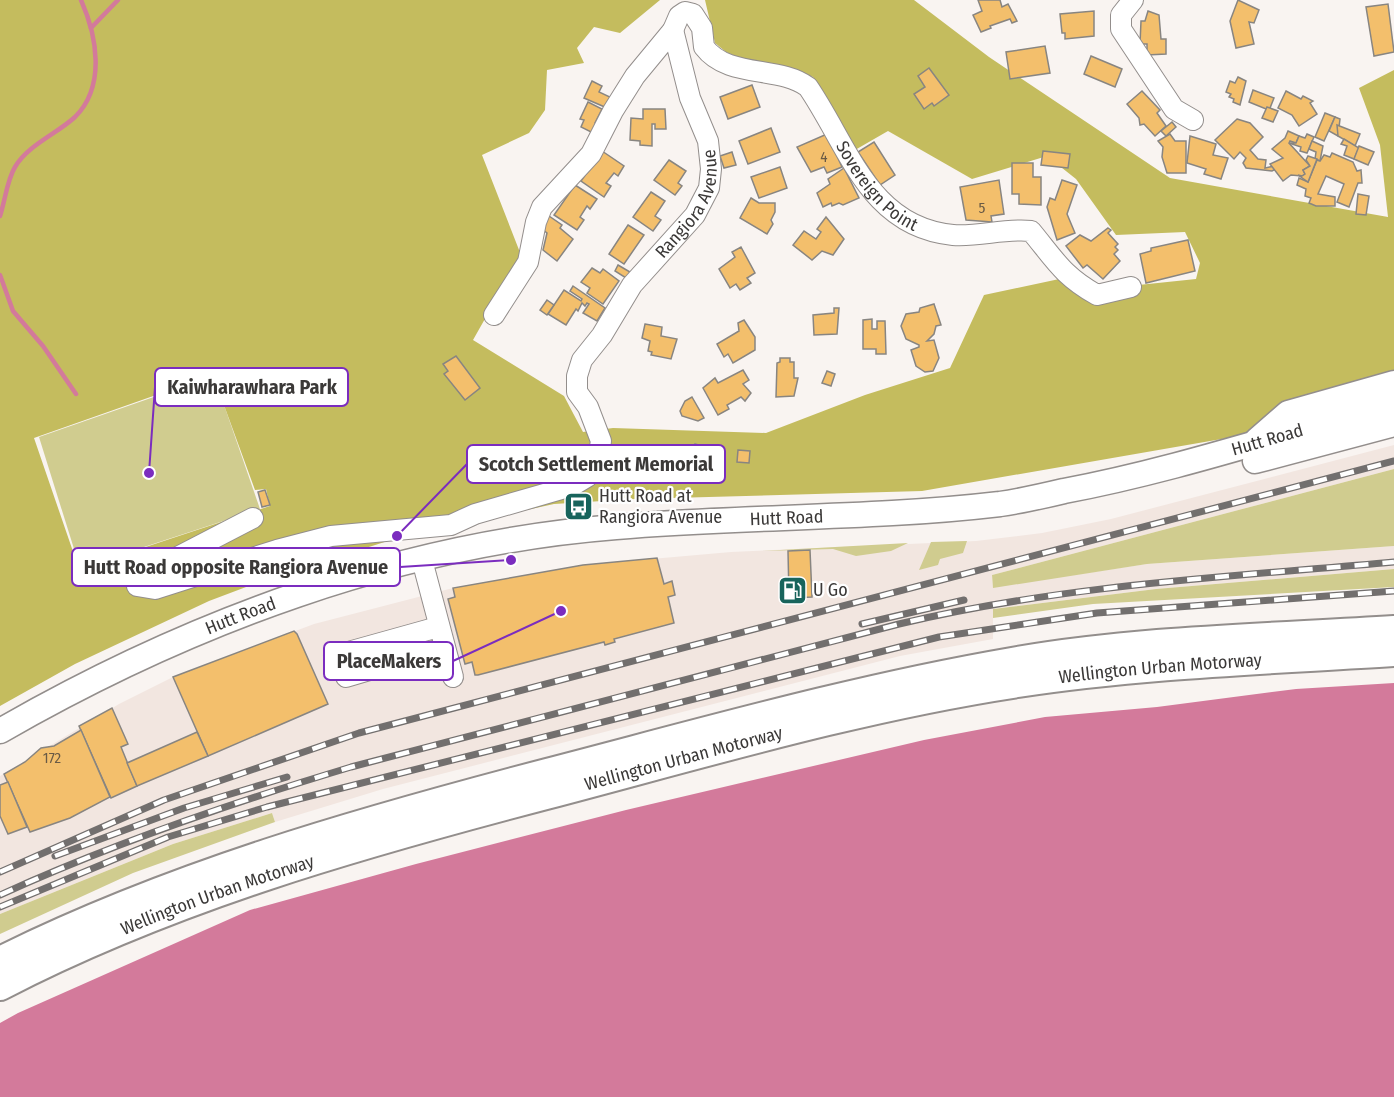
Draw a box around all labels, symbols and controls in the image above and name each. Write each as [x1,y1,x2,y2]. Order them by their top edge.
street label: Sovereign Point [831,137,922,236]
street label: Rangiora Avenue [651,148,722,263]
house number: 4 [820,148,828,166]
house number: 5 [979,199,986,217]
callout: Kaiwharawhara Park [155,368,348,406]
text: Kaiwharawhara Park [167,375,338,399]
street label: Hutt Road [1229,419,1306,460]
callout: Scotch Settlement Memorial [467,445,725,483]
text: Scotch Settlement Memorial [479,452,714,476]
place label: Hutt Road at Rangiora Avenue [599,485,722,528]
bus stop icon: Hutt Road at Rangiora Avenue [562,490,594,522]
street label: Hutt Road [749,505,824,530]
callout: Hutt Road opposite Rangiora Avenue [72,548,400,586]
text: Hutt Road opposite Rangiora Avenue [84,555,388,579]
fuel station icon: U Go [776,574,808,606]
place label: U Go [813,579,848,601]
street label: Hutt Road [202,592,279,639]
callout: PlaceMakers [324,642,453,680]
text: PlaceMakers [337,649,442,673]
street label: Wellington Urban Motorway [1057,649,1262,688]
street label: Wellington Urban Motorway [582,722,785,795]
house number: 172 [43,749,62,767]
street label: Wellington Urban Motorway [117,850,317,940]

